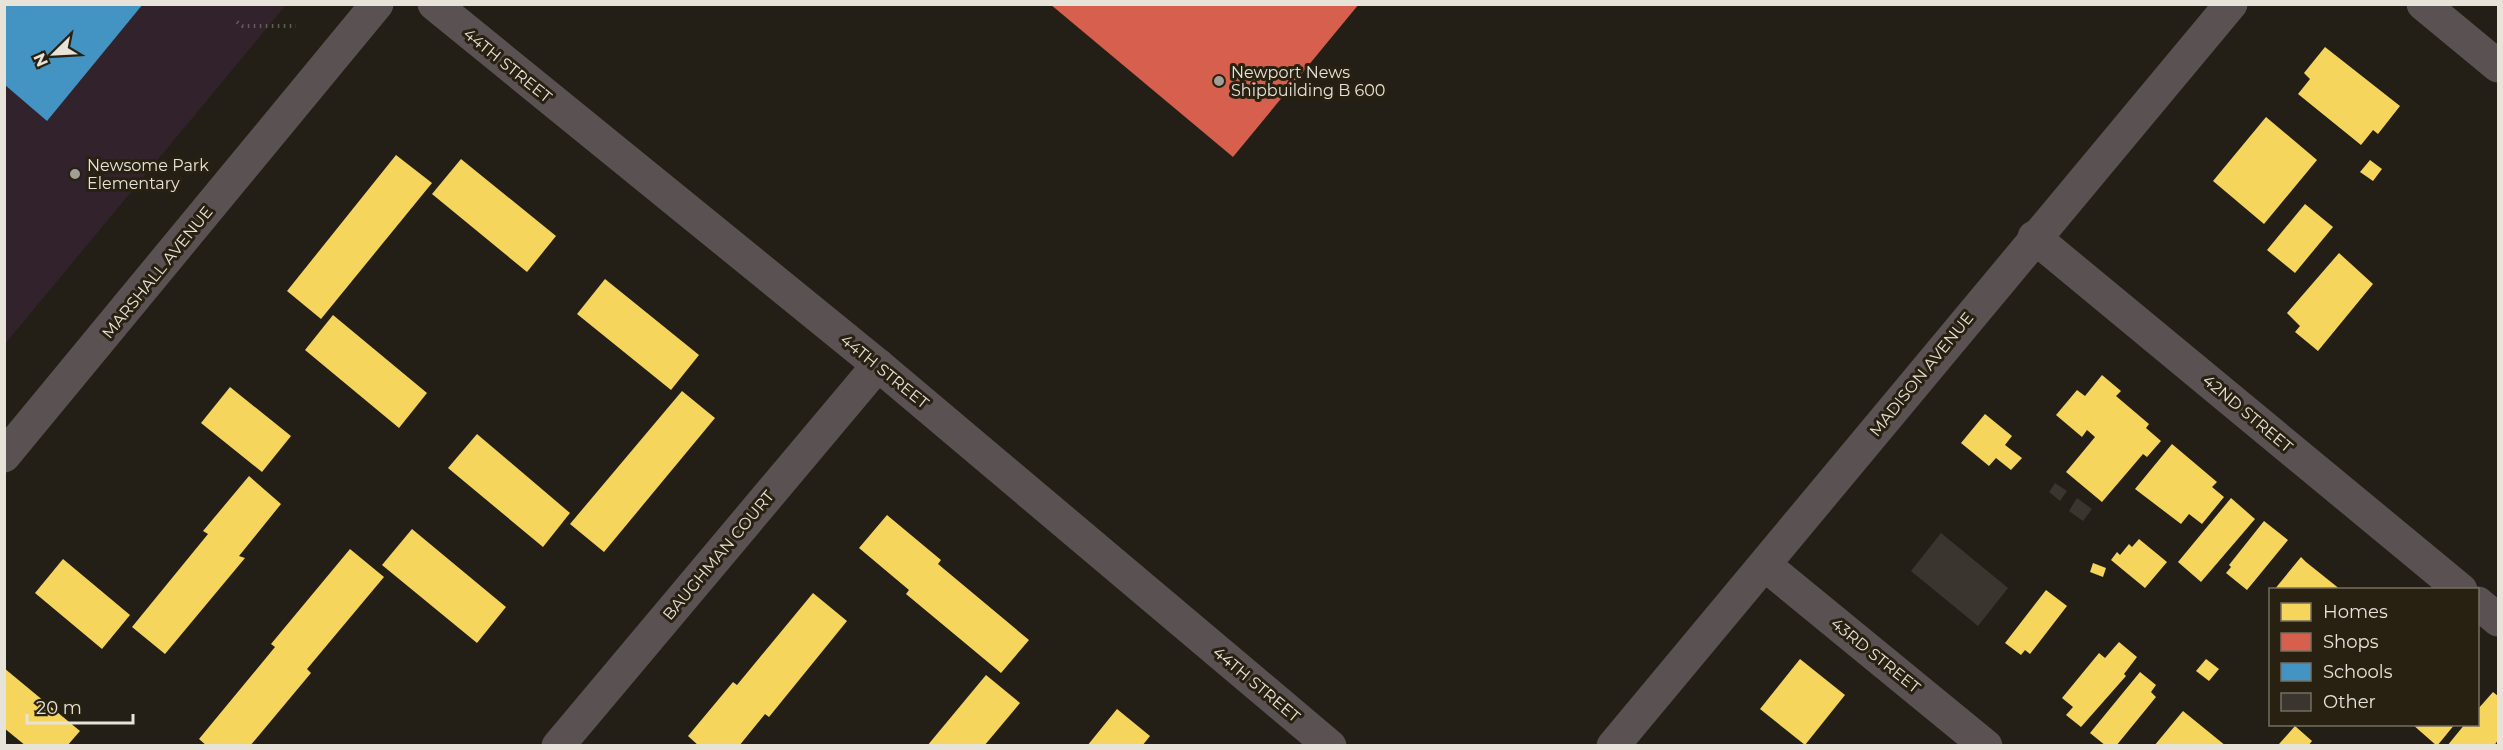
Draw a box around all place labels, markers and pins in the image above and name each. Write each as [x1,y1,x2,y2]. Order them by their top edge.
place label: Newport News Shipbuilding B 600 [1231,63,1385,100]
marker: Newport News Shipbuilding B 600 [1212,74,1226,88]
place label: Newsome Park Elementary [87,156,209,193]
marker: Newsome Park Elementary [68,167,82,181]

